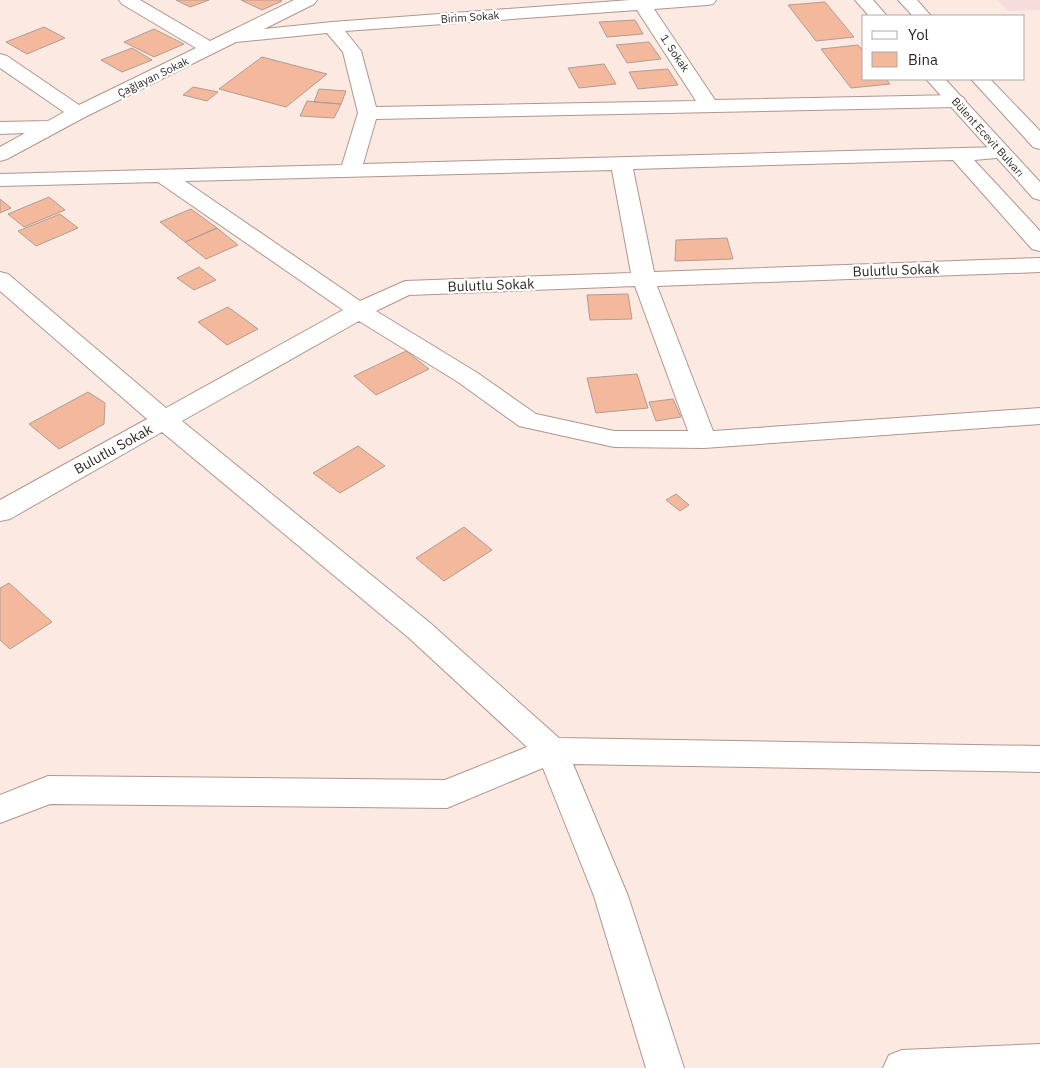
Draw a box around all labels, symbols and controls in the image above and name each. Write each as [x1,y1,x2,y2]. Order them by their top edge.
street label: Birim Sokak [440,8,500,26]
legend [862,15,1025,80]
text: Yol [908,25,929,44]
street label: 1. Sokak [657,32,693,75]
text: Bina [908,50,938,69]
street label: Çağlayan Sokak [115,54,191,100]
street label: Bülent Ecevit Bulvarı [949,94,1027,180]
street label: Bulutlu Sokak [852,259,940,281]
street label: Bulutlu Sokak [447,274,535,296]
street label: Bulutlu Sokak [71,420,156,478]

